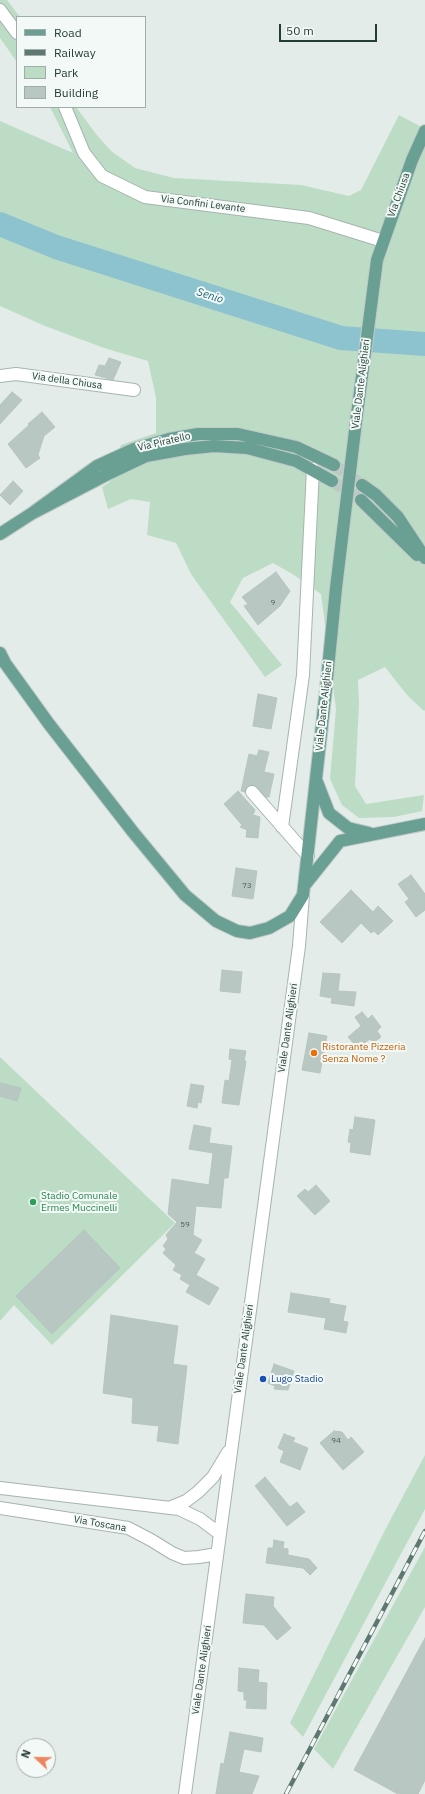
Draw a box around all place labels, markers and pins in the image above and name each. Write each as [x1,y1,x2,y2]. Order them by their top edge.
place label: Ristorante Pizzeria Senza Nome ? [322,1041,405,1064]
marker: Ristorante Pizzeria Senza Nome ? [309,1048,319,1058]
place label: Stadio Comunale Ermes Muccinelli [41,1190,117,1214]
marker: Stadio Comunale Ermes Muccinelli [28,1197,38,1207]
place label: Lugo Stadio [271,1373,323,1385]
marker: Lugo Stadio [258,1374,268,1384]

